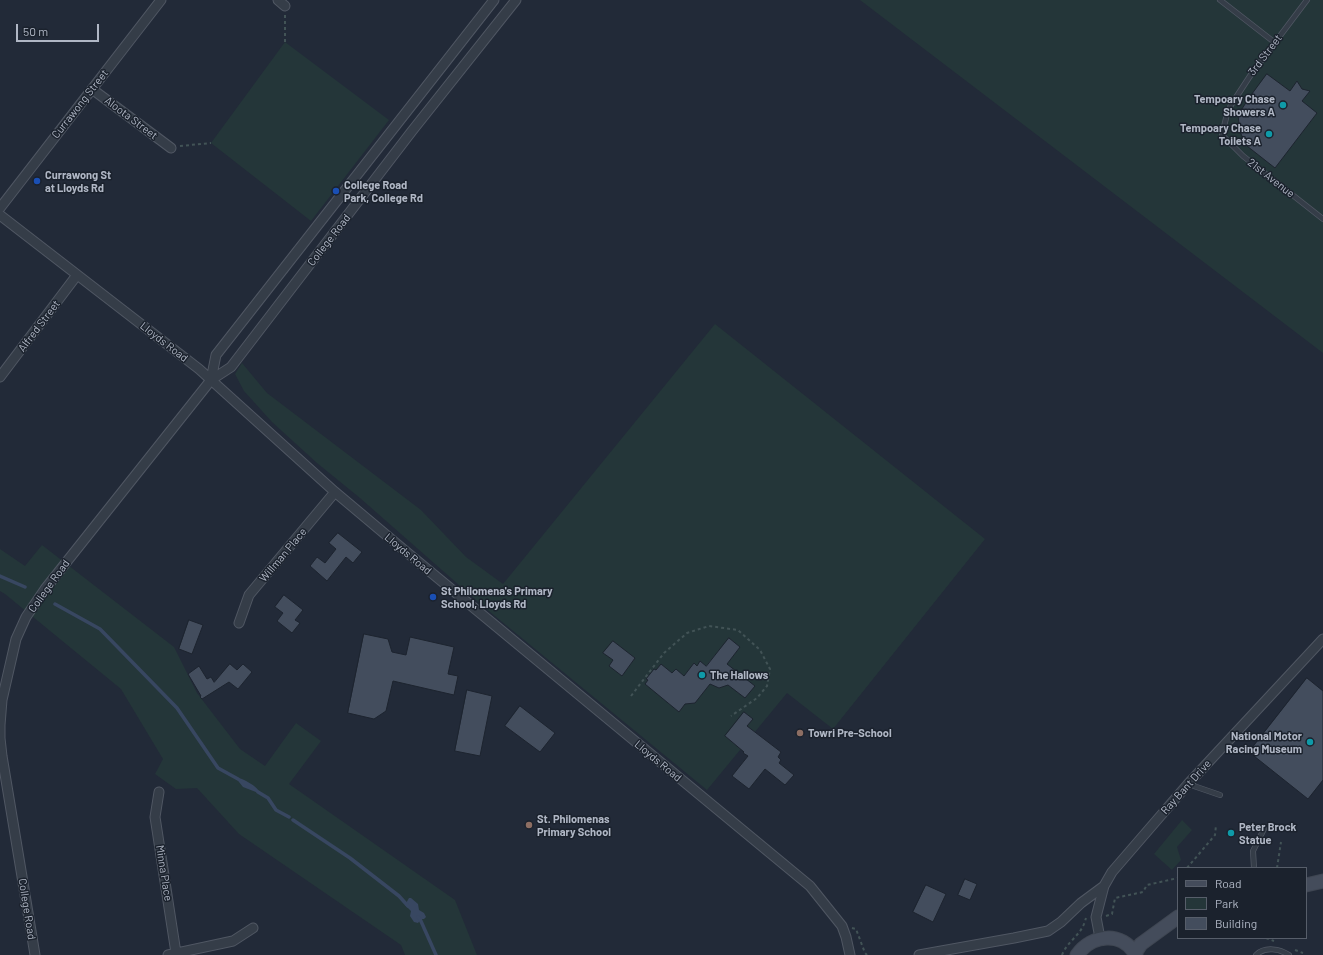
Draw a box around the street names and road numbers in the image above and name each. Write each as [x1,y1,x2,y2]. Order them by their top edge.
street label: 3rd Street [1245,32,1285,78]
street label: Currawong Street [49,67,111,141]
street label: Aloota Street [102,94,160,142]
street label: 21st Avenue [1245,156,1297,200]
street label: College Road [305,212,353,268]
street label: Alfred Street [15,298,63,354]
street label: Lloyds Road [137,319,191,365]
street label: Willman Place [257,525,309,585]
street label: Lloyds Road [382,531,434,577]
street label: College Road [25,557,73,615]
street label: Lloyds Road [632,738,684,784]
street label: Ray Bant Drive [1158,757,1214,817]
street label: Minna Place [153,844,175,902]
street label: College Road [16,877,38,941]

